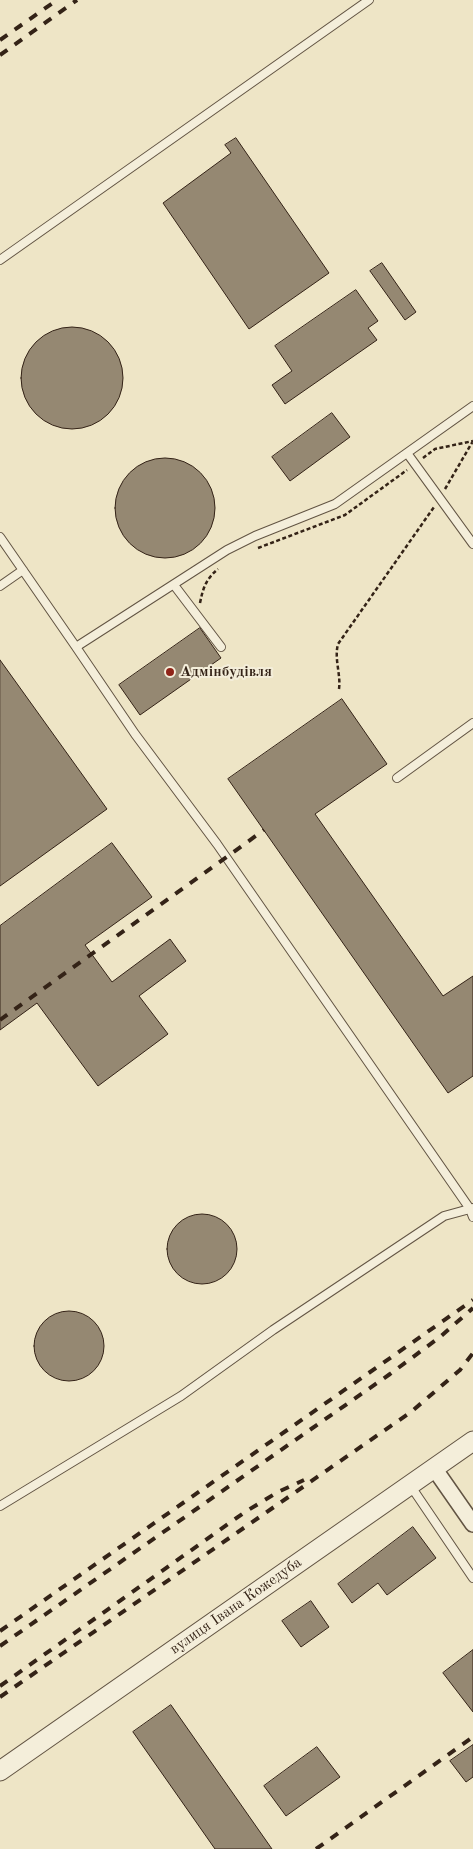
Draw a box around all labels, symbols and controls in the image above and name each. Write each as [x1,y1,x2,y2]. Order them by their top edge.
place label: Адмінбудівля [180,663,272,681]
marker: Адмінбудівля [164,666,176,678]
street label: вулиця Івана Кожедуба [167,1554,305,1658]

